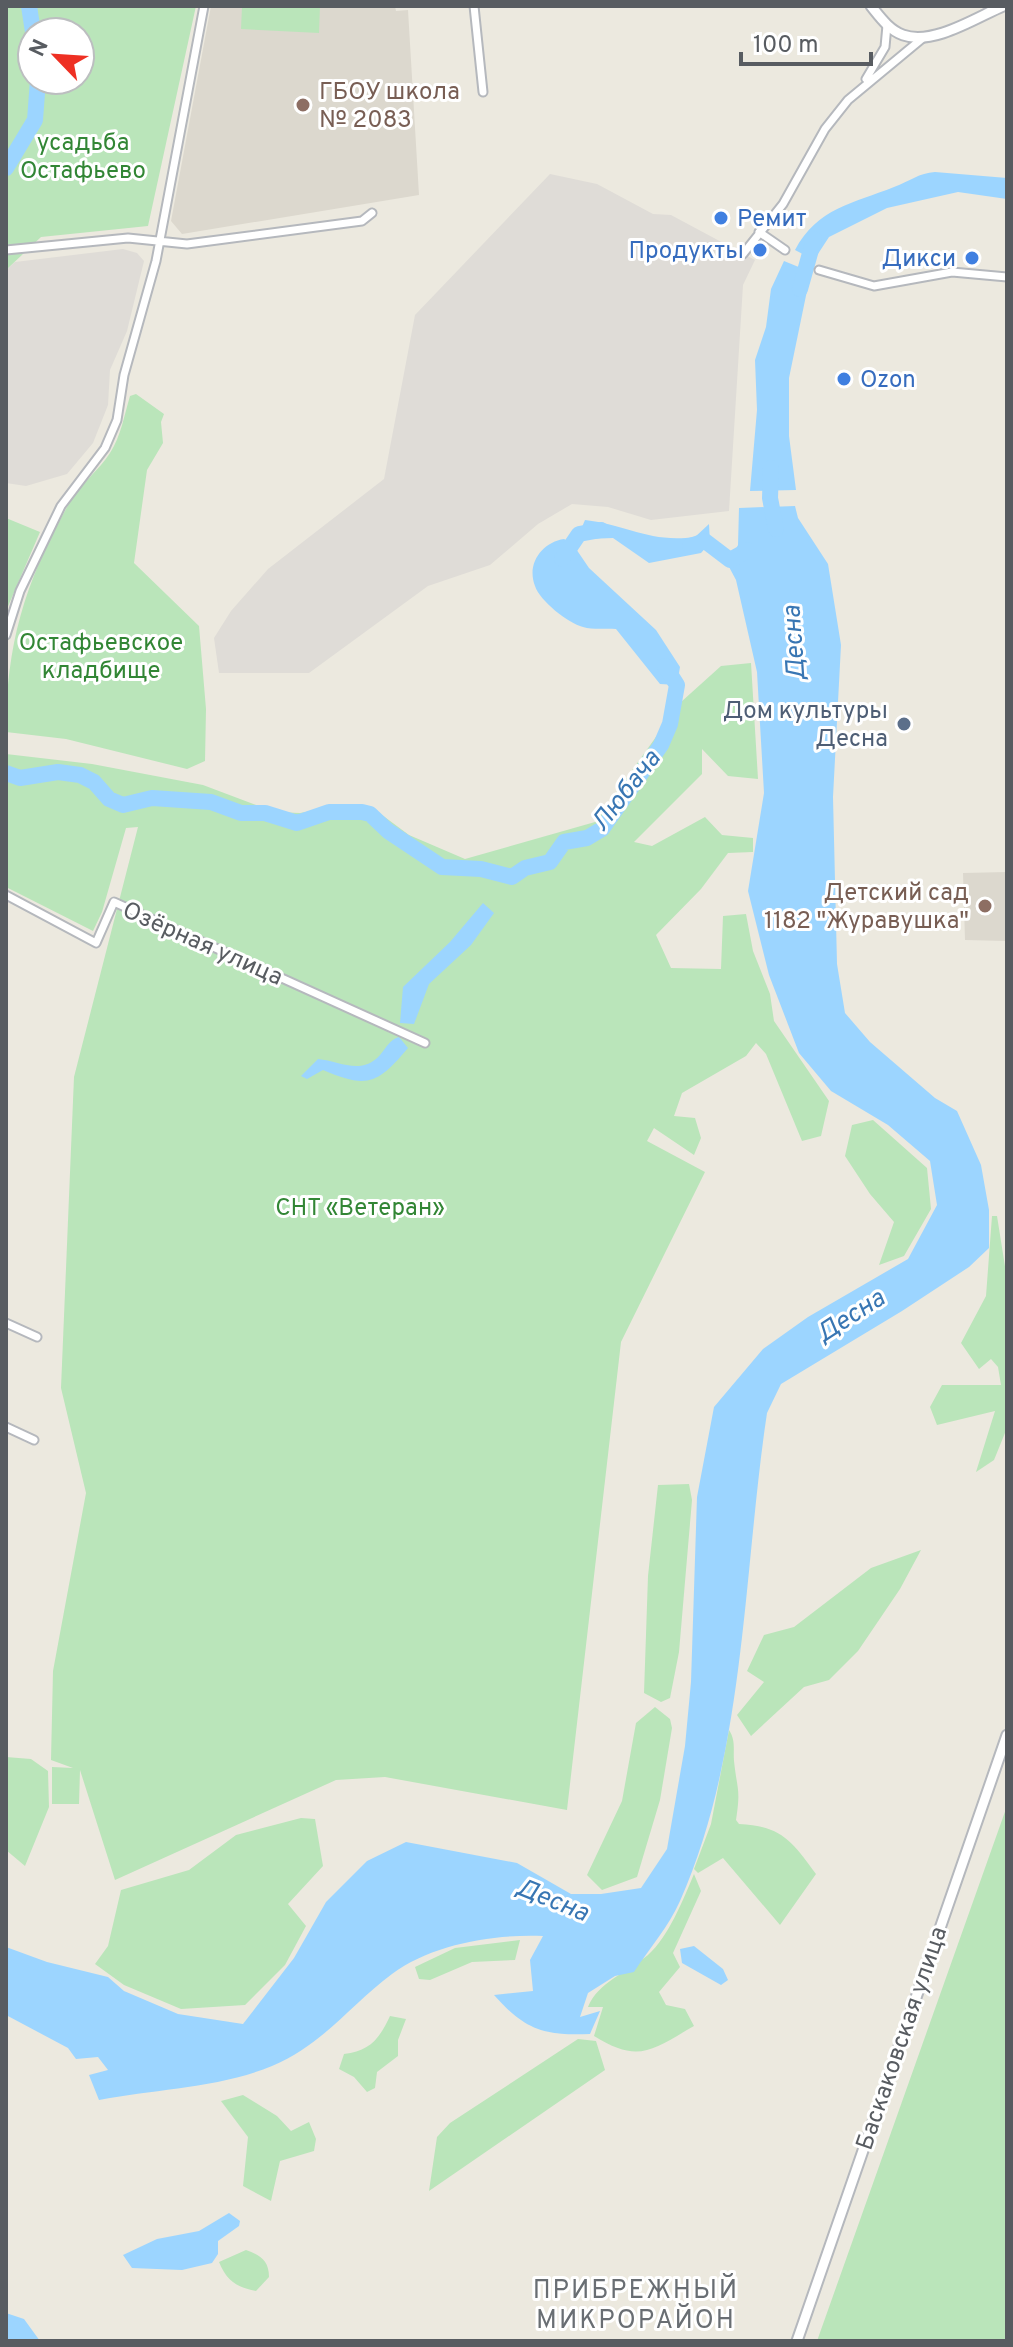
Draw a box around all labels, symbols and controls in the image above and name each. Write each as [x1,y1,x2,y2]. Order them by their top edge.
north arrow [16,16,96,96]
scale bar [741,16,871,66]
text: 100 m [753,31,819,61]
text: N [25,36,56,61]
place label: ГБОУ школа № 2083 [319,78,460,136]
marker: ГБОУ школа № 2083 [294,96,312,114]
park label: усадьба Остафьево [20,129,146,187]
place label: Ремит [737,205,807,235]
marker: Ремит [712,209,730,227]
place label: Продукты [628,237,744,267]
marker: Продукты [751,241,769,259]
place label: Дикси [881,245,956,275]
marker: Дикси [963,249,981,267]
place label: Ozon [860,366,916,396]
marker: Ozon [835,370,853,388]
water label: Десна [776,604,815,681]
park label: Остафьевское кладбище [19,629,183,687]
place label: Дом культуры Десна [723,697,888,755]
marker: Дом культуры Десна [895,715,913,733]
water label: Любача [585,744,669,839]
place label: Детский сад 1182 "Журавушка" [764,879,969,937]
street label: Озёрная улица [117,896,287,994]
marker: Детский сад 1182 "Журавушка" [976,897,994,915]
park label: СНТ «Ветеран» [275,1194,445,1224]
water label: Десна [811,1282,892,1351]
water label: Десна [511,1872,594,1931]
street label: Баскаковская улица [851,1923,955,2154]
district label: ПРИБРЕЖНЫЙ МИКРОРАЙОН [533,2273,739,2338]

